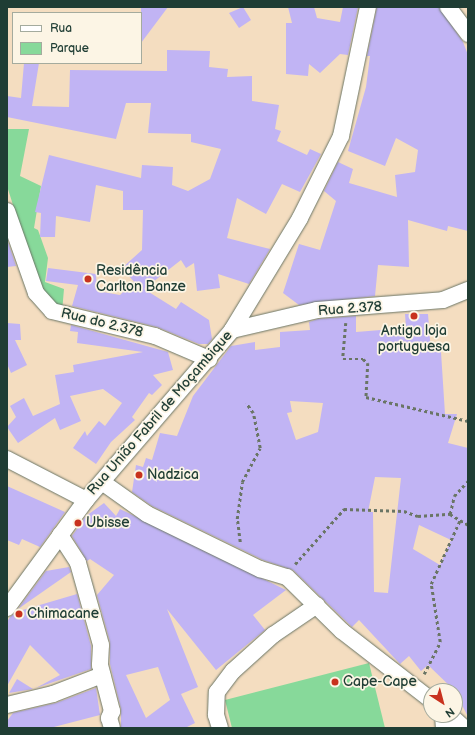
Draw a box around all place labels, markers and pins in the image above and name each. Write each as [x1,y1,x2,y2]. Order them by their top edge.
place label: Residência Carlton Banze [96,263,186,296]
marker: Residência Carlton Banze [83,274,93,284]
marker: Antiga loja portuguesa [409,311,419,321]
place label: Antiga loja portuguesa [378,323,450,356]
place label: Nadzica [147,467,199,483]
marker: Nadzica [134,470,144,480]
place label: Ubisse [86,515,130,531]
marker: Ubisse [73,518,83,528]
place label: Chimacane [27,606,99,622]
marker: Chimacane [14,609,24,619]
place label: Cape-Cape [343,674,417,690]
marker: Cape-Cape [330,677,340,687]

